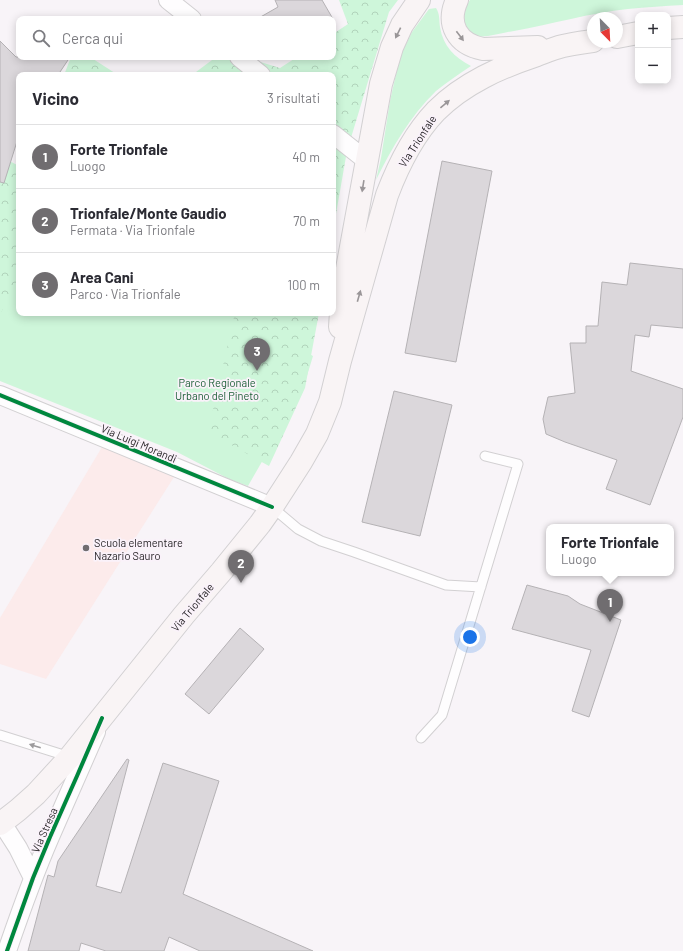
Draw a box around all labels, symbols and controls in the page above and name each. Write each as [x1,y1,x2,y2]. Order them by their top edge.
north arrow [587,12,623,48]
map controls [635,12,671,84]
button: + [635,12,671,48]
search box [16,16,336,60]
icon: search [30,27,52,49]
one-way arrow [395,27,401,39]
text: Cerca qui [62,29,123,47]
one-way arrow [456,31,464,42]
button: − [635,48,671,84]
text: Vicino [32,88,79,108]
text: 3 risultati [267,90,320,106]
one-way arrow [439,99,450,108]
street label: Via Trionfale [395,113,439,169]
text: Forte Trionfale [70,140,168,158]
text: 1 [43,149,47,165]
text: 40 m [292,149,320,165]
text: Luogo [70,158,105,174]
one-way arrow [360,180,366,193]
text: Trionfale/Monte Gaudio [70,204,227,222]
text: 2 [41,213,49,229]
text: 70 m [293,213,320,229]
text: Fermata · Via Trionfale [70,222,195,238]
text: Area Cani [70,268,134,286]
text: 3 [41,277,49,293]
text: 100 m [287,277,320,293]
text: Parco · Via Trionfale [70,286,181,302]
one-way arrow [356,290,362,302]
pin: 3 [244,338,270,371]
park label: Parco Regionale Urbano del Pineto [175,376,259,402]
street label: Via Luigi Morandi [99,421,179,465]
popup [546,524,674,576]
text: Forte Trionfale [561,533,659,551]
place label: Scuola elementare Nazario Sauro [94,536,183,562]
marker: Scuola elementare Nazario Sauro [81,543,91,553]
pin: 2 [228,550,254,583]
text: Luogo [561,551,596,567]
street label: Via Trionfale [168,580,216,634]
pin: 1 [597,589,623,622]
your location [460,627,480,647]
one-way arrow [28,743,40,749]
street label: Via Stresa [28,805,60,855]

